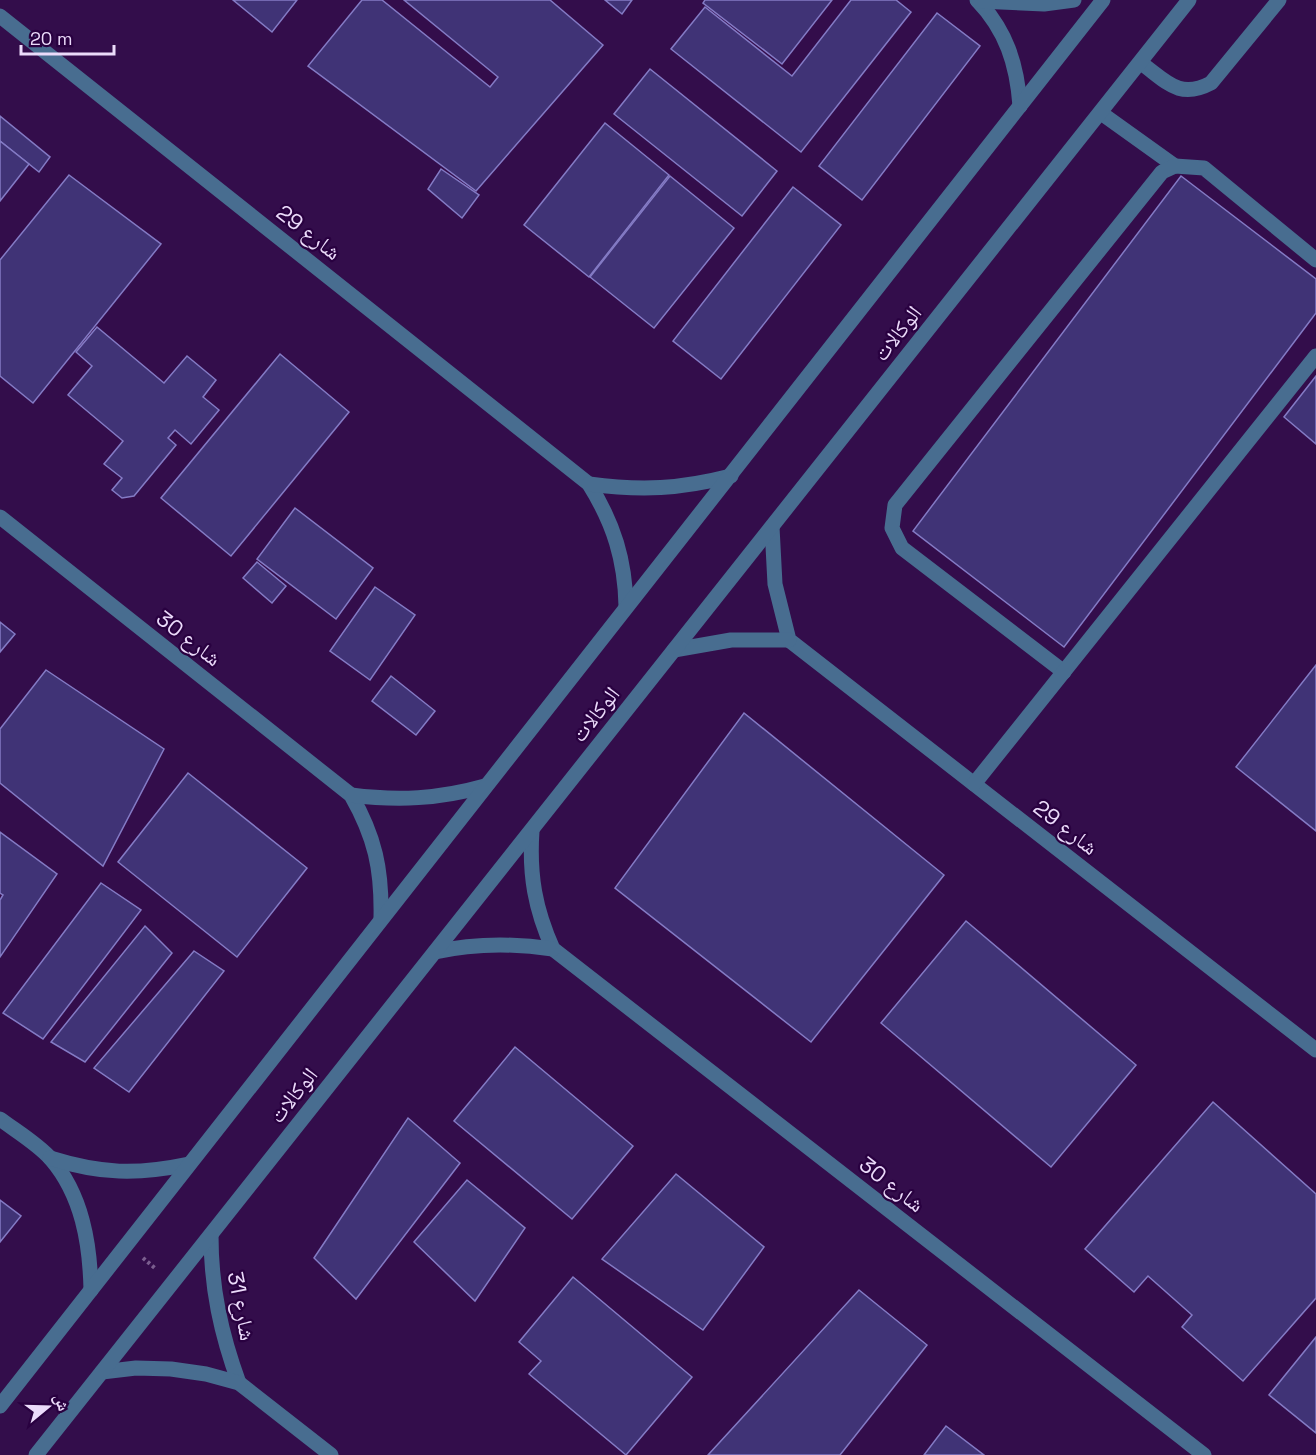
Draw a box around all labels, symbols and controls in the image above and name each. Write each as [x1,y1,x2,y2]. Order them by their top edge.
scale bar [21,18,114,56]
text: 20 m [30,27,73,50]
street label: شارع 29 [271,198,347,266]
street label: الوكالات [866,299,928,367]
street label: شارع 30 [151,604,227,672]
street label: الوكالات [564,680,626,748]
street label: شارع 29 [1028,793,1104,861]
street label: الوكالات [262,1061,324,1129]
street label: شارع 30 [854,1150,930,1218]
street label: شارع 31 [222,1269,262,1343]
north arrow [18,1377,78,1437]
text: ش [49,1391,74,1414]

